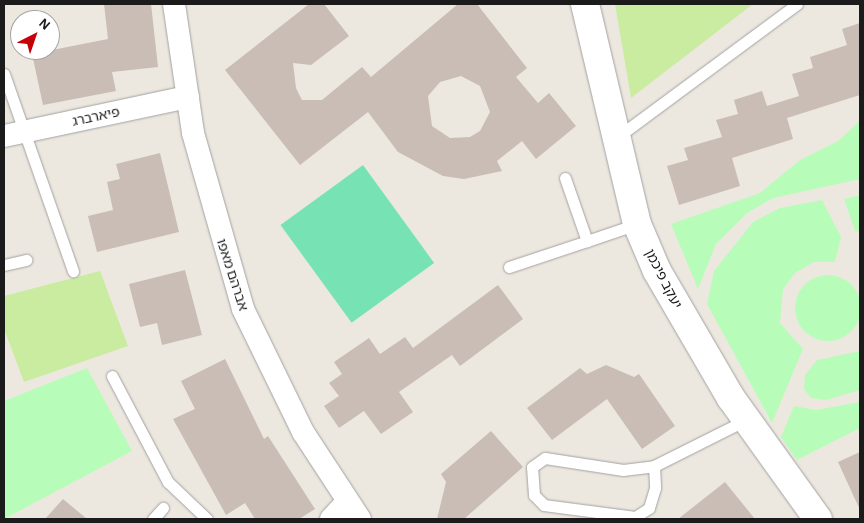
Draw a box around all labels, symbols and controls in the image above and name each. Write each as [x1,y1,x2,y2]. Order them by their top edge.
north arrow [10,10,60,60]
text: N [36,16,52,33]
street label: פיארברג [71,104,121,130]
street label: אברהם מאפו [212,237,252,313]
street label: יעקב פיכמן [641,246,685,312]

